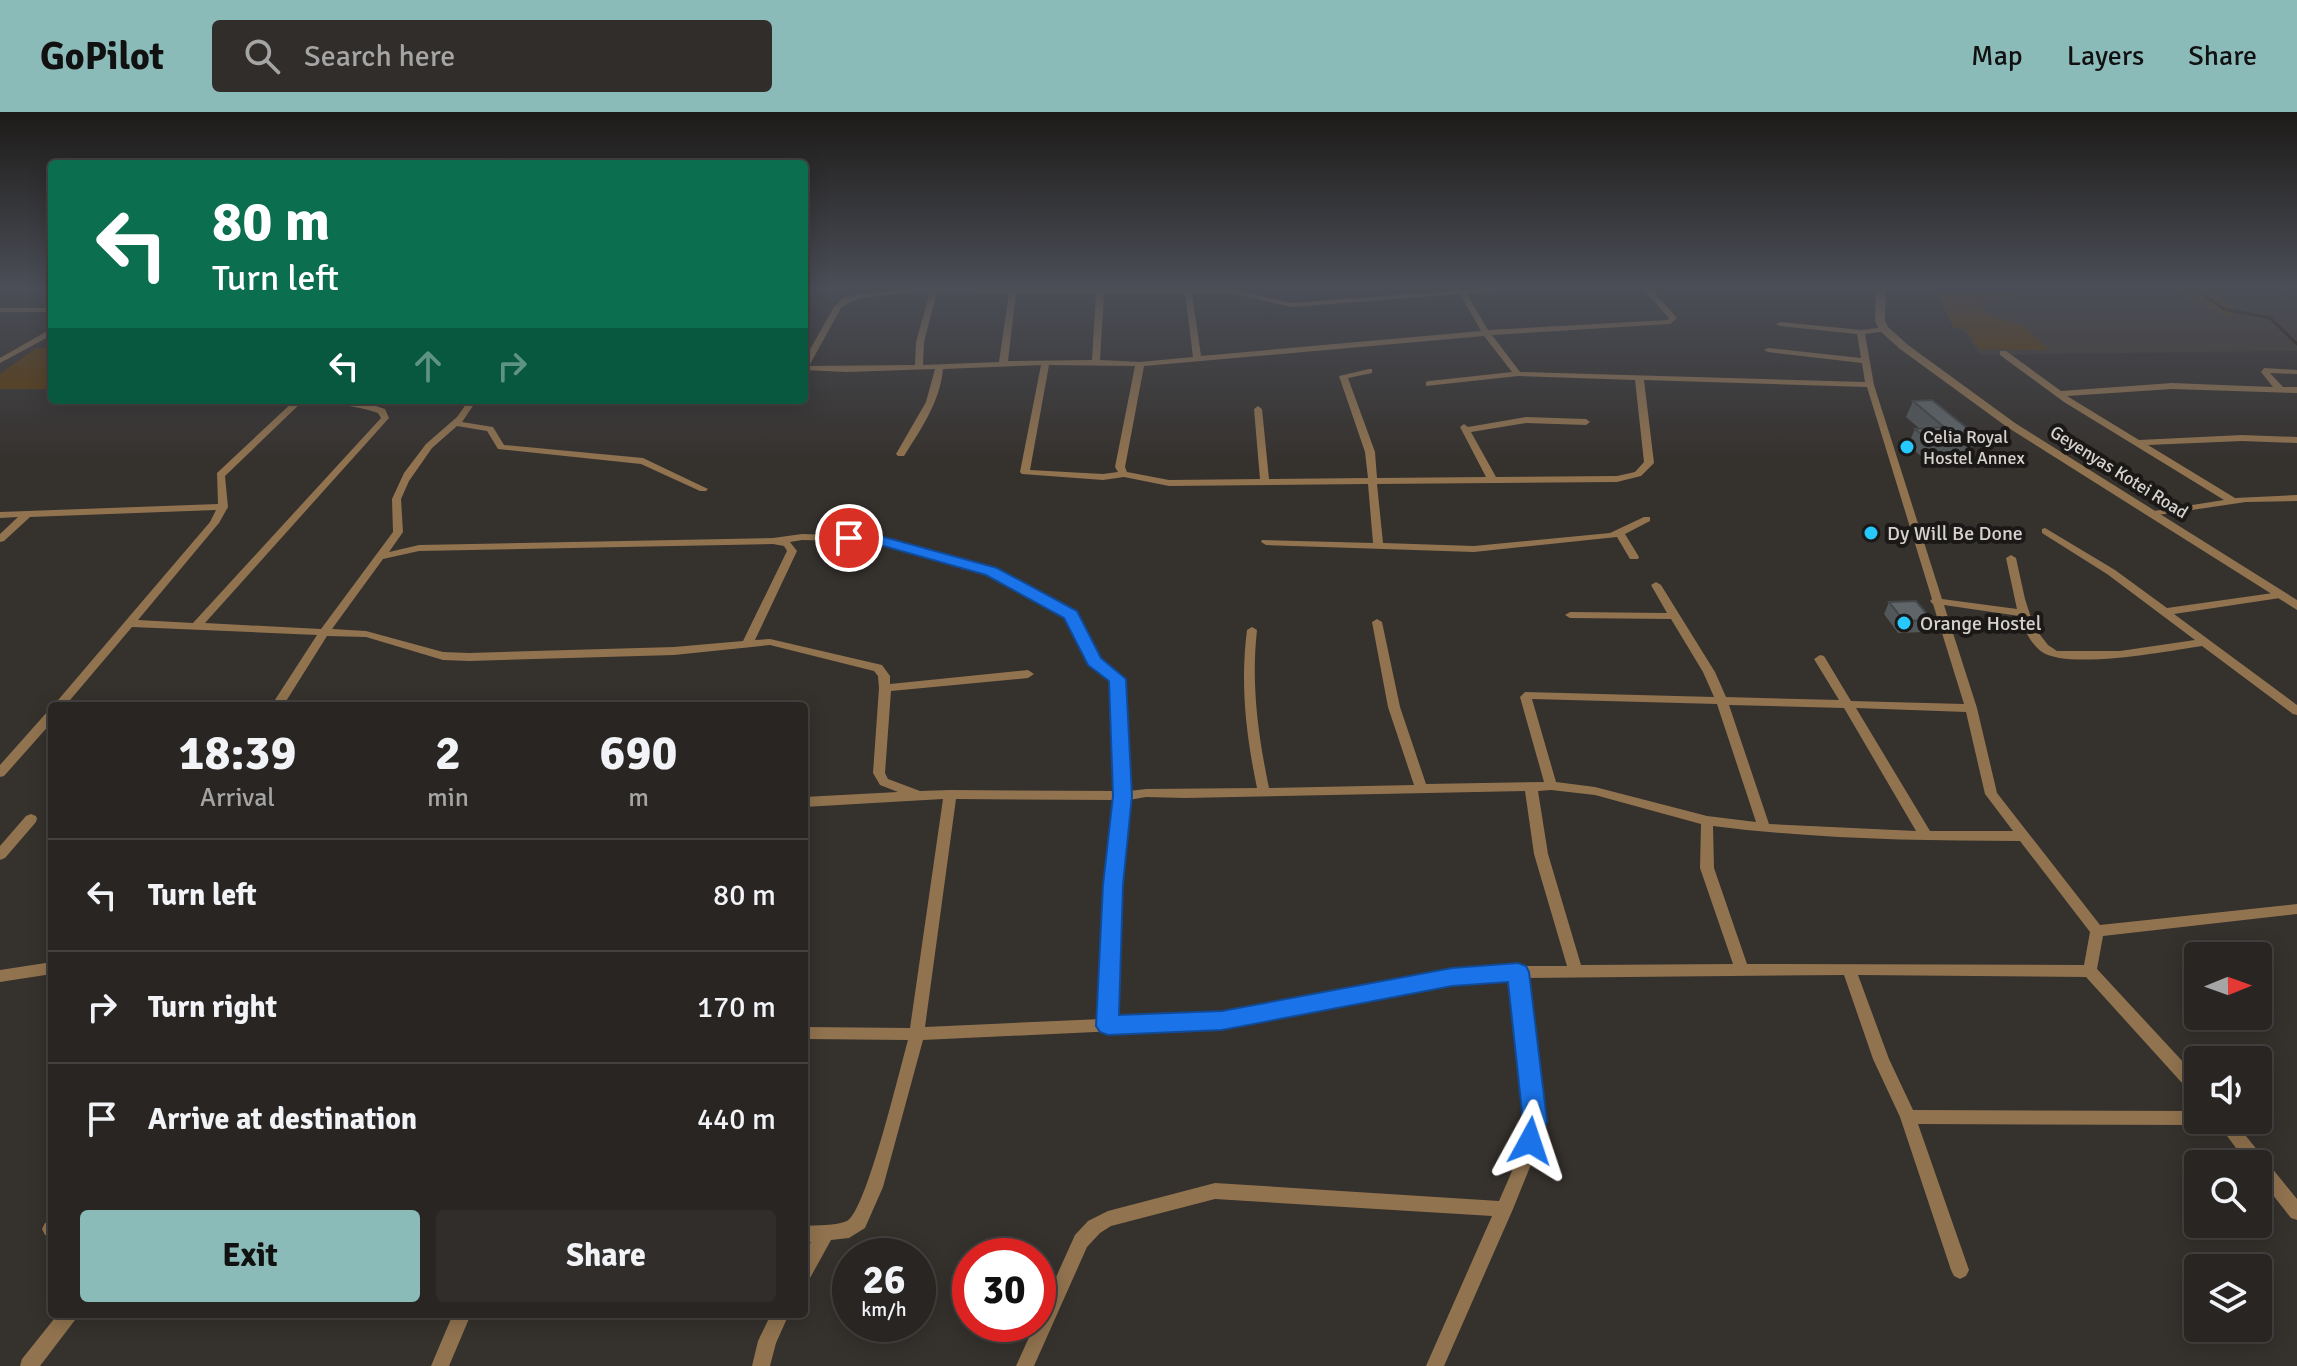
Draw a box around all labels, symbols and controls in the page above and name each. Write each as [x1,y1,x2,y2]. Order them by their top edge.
search box [212,20,772,92]
text: GoPilot [40,33,164,80]
icon: search [240,34,284,78]
text: Search here [304,38,455,75]
text: Map [1971,39,2023,73]
text: Layers [2067,39,2144,73]
text: Share [2188,39,2257,73]
text: 80 m [212,187,330,256]
icon: left [80,192,184,296]
text: Turn left [212,256,339,301]
icon: left [322,344,366,388]
icon: ahead [406,344,450,388]
icon: right [490,344,534,388]
street label: Geyenyas Kotei Road [2046,421,2192,523]
place label: Celia Royal Hostel Annex [1923,426,2025,469]
marker: Celia Royal Hostel Annex [1898,438,1916,456]
pin [815,504,883,572]
icon: arrive [827,516,871,560]
place label: Dy Will Be Done [1887,521,2023,546]
marker: Dy Will Be Done [1862,524,1880,542]
place label: Orange Hostel [1920,611,2042,636]
marker: Orange Hostel [1895,614,1913,632]
text: 18:39 [179,724,296,783]
text: 2 [435,724,461,783]
text: 690 [600,724,677,783]
text: Arrival [200,782,275,814]
text: min [427,782,469,814]
text: m [628,782,649,814]
icon: left [80,873,124,917]
text: Turn left [148,877,257,914]
text: 80 m [713,877,776,914]
north arrow [2184,942,2272,1030]
map controls [2184,942,2272,1342]
icon: right [80,985,124,1029]
text: Turn right [148,989,277,1026]
text: 170 m [697,989,776,1026]
button: sound [2184,1046,2272,1134]
icon: arrive [80,1097,124,1141]
position arrow [1488,1099,1572,1183]
text: Arrive at destination [148,1101,417,1138]
text: 440 m [697,1101,776,1138]
button: search [2184,1150,2272,1238]
button: Exit [80,1210,420,1302]
button: Share [436,1210,776,1302]
speed limit sign: 30 [952,1238,1056,1342]
button: layers [2184,1254,2272,1342]
text: 26 [862,1255,906,1305]
text: km/h [861,1297,907,1322]

